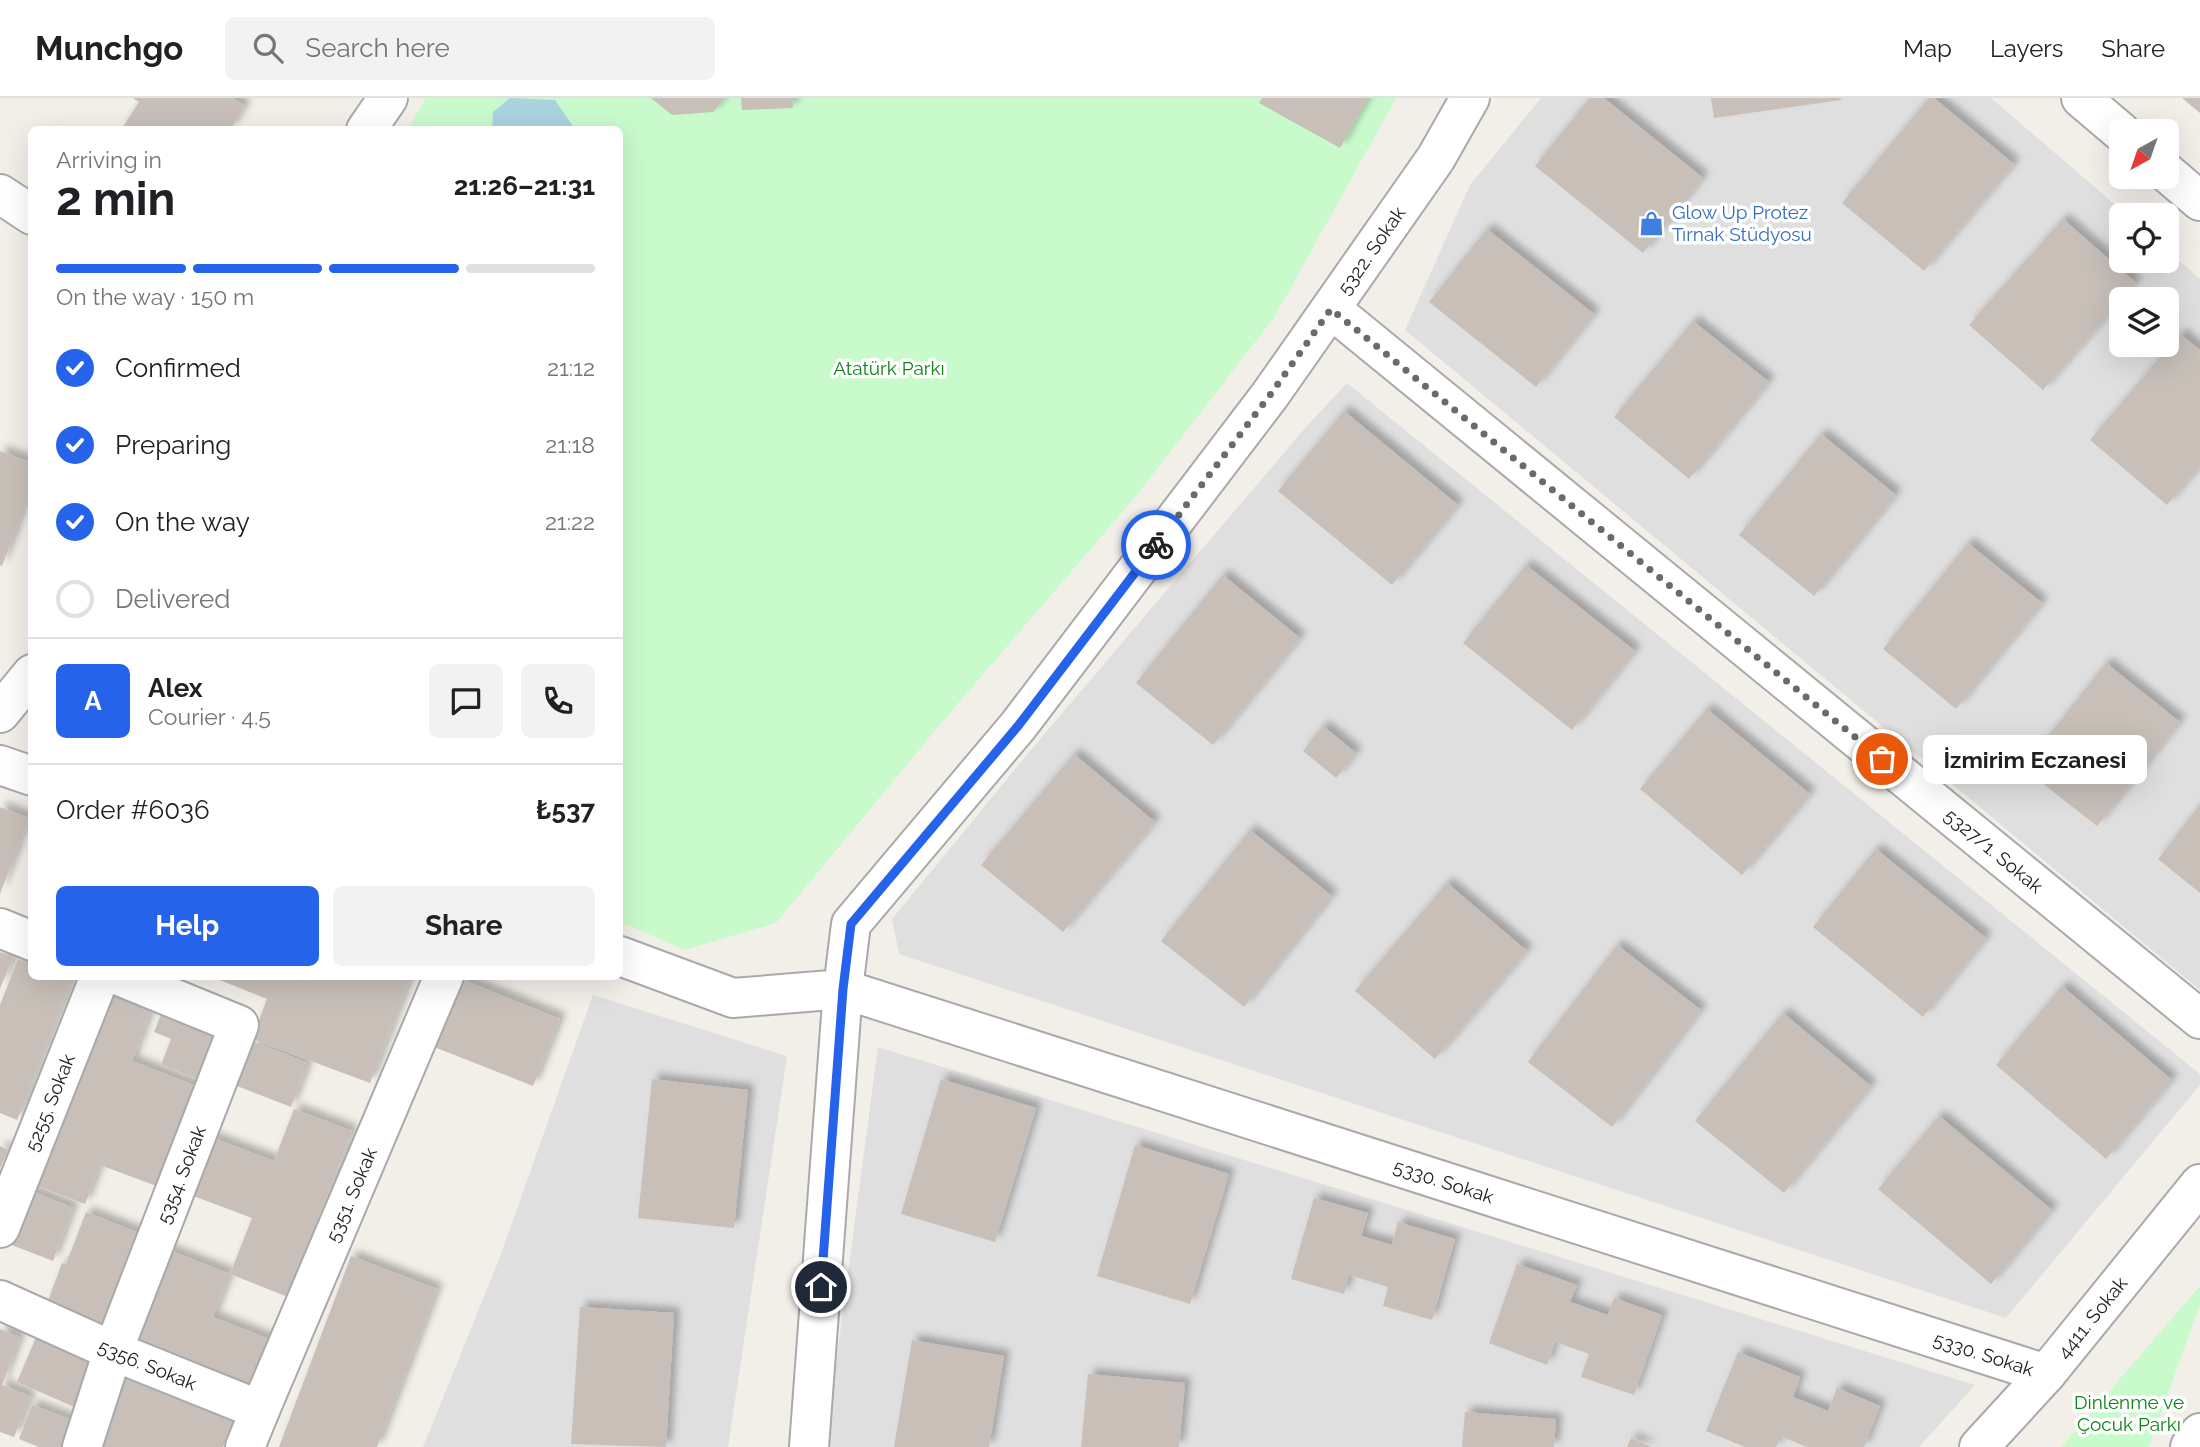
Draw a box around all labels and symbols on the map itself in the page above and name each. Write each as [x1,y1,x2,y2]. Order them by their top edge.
north arrow [2109,119,2179,189]
place label: Glow Up Protez Tırnak Stüdyosu [1672,201,1812,245]
street label: 5322. Sokak [1333,202,1410,299]
shop icon: Glow Up Protez Tırnak Stüdyosu [1638,209,1666,237]
park label: Atatürk Parkı [833,357,945,379]
courier [1121,510,1191,580]
pin [1852,729,1912,789]
callout: İzmirim Eczanesi [1924,734,2148,784]
street label: 5327/1. Sokak [1940,804,2048,897]
street label: 5255. Sokak [21,1051,79,1154]
street label: 5354. Sokak [152,1123,210,1227]
street label: 5351. Sokak [322,1144,381,1245]
street label: 5330. Sokak [1391,1155,1497,1208]
pin [791,1257,851,1317]
street label: 4411. Sokak [2052,1272,2132,1363]
street label: 5330. Sokak [1931,1328,2037,1380]
street label: 5356. Sokak [95,1335,200,1394]
park label: Dinlenme ve Çocuk Parkı [2074,1391,2184,1435]

